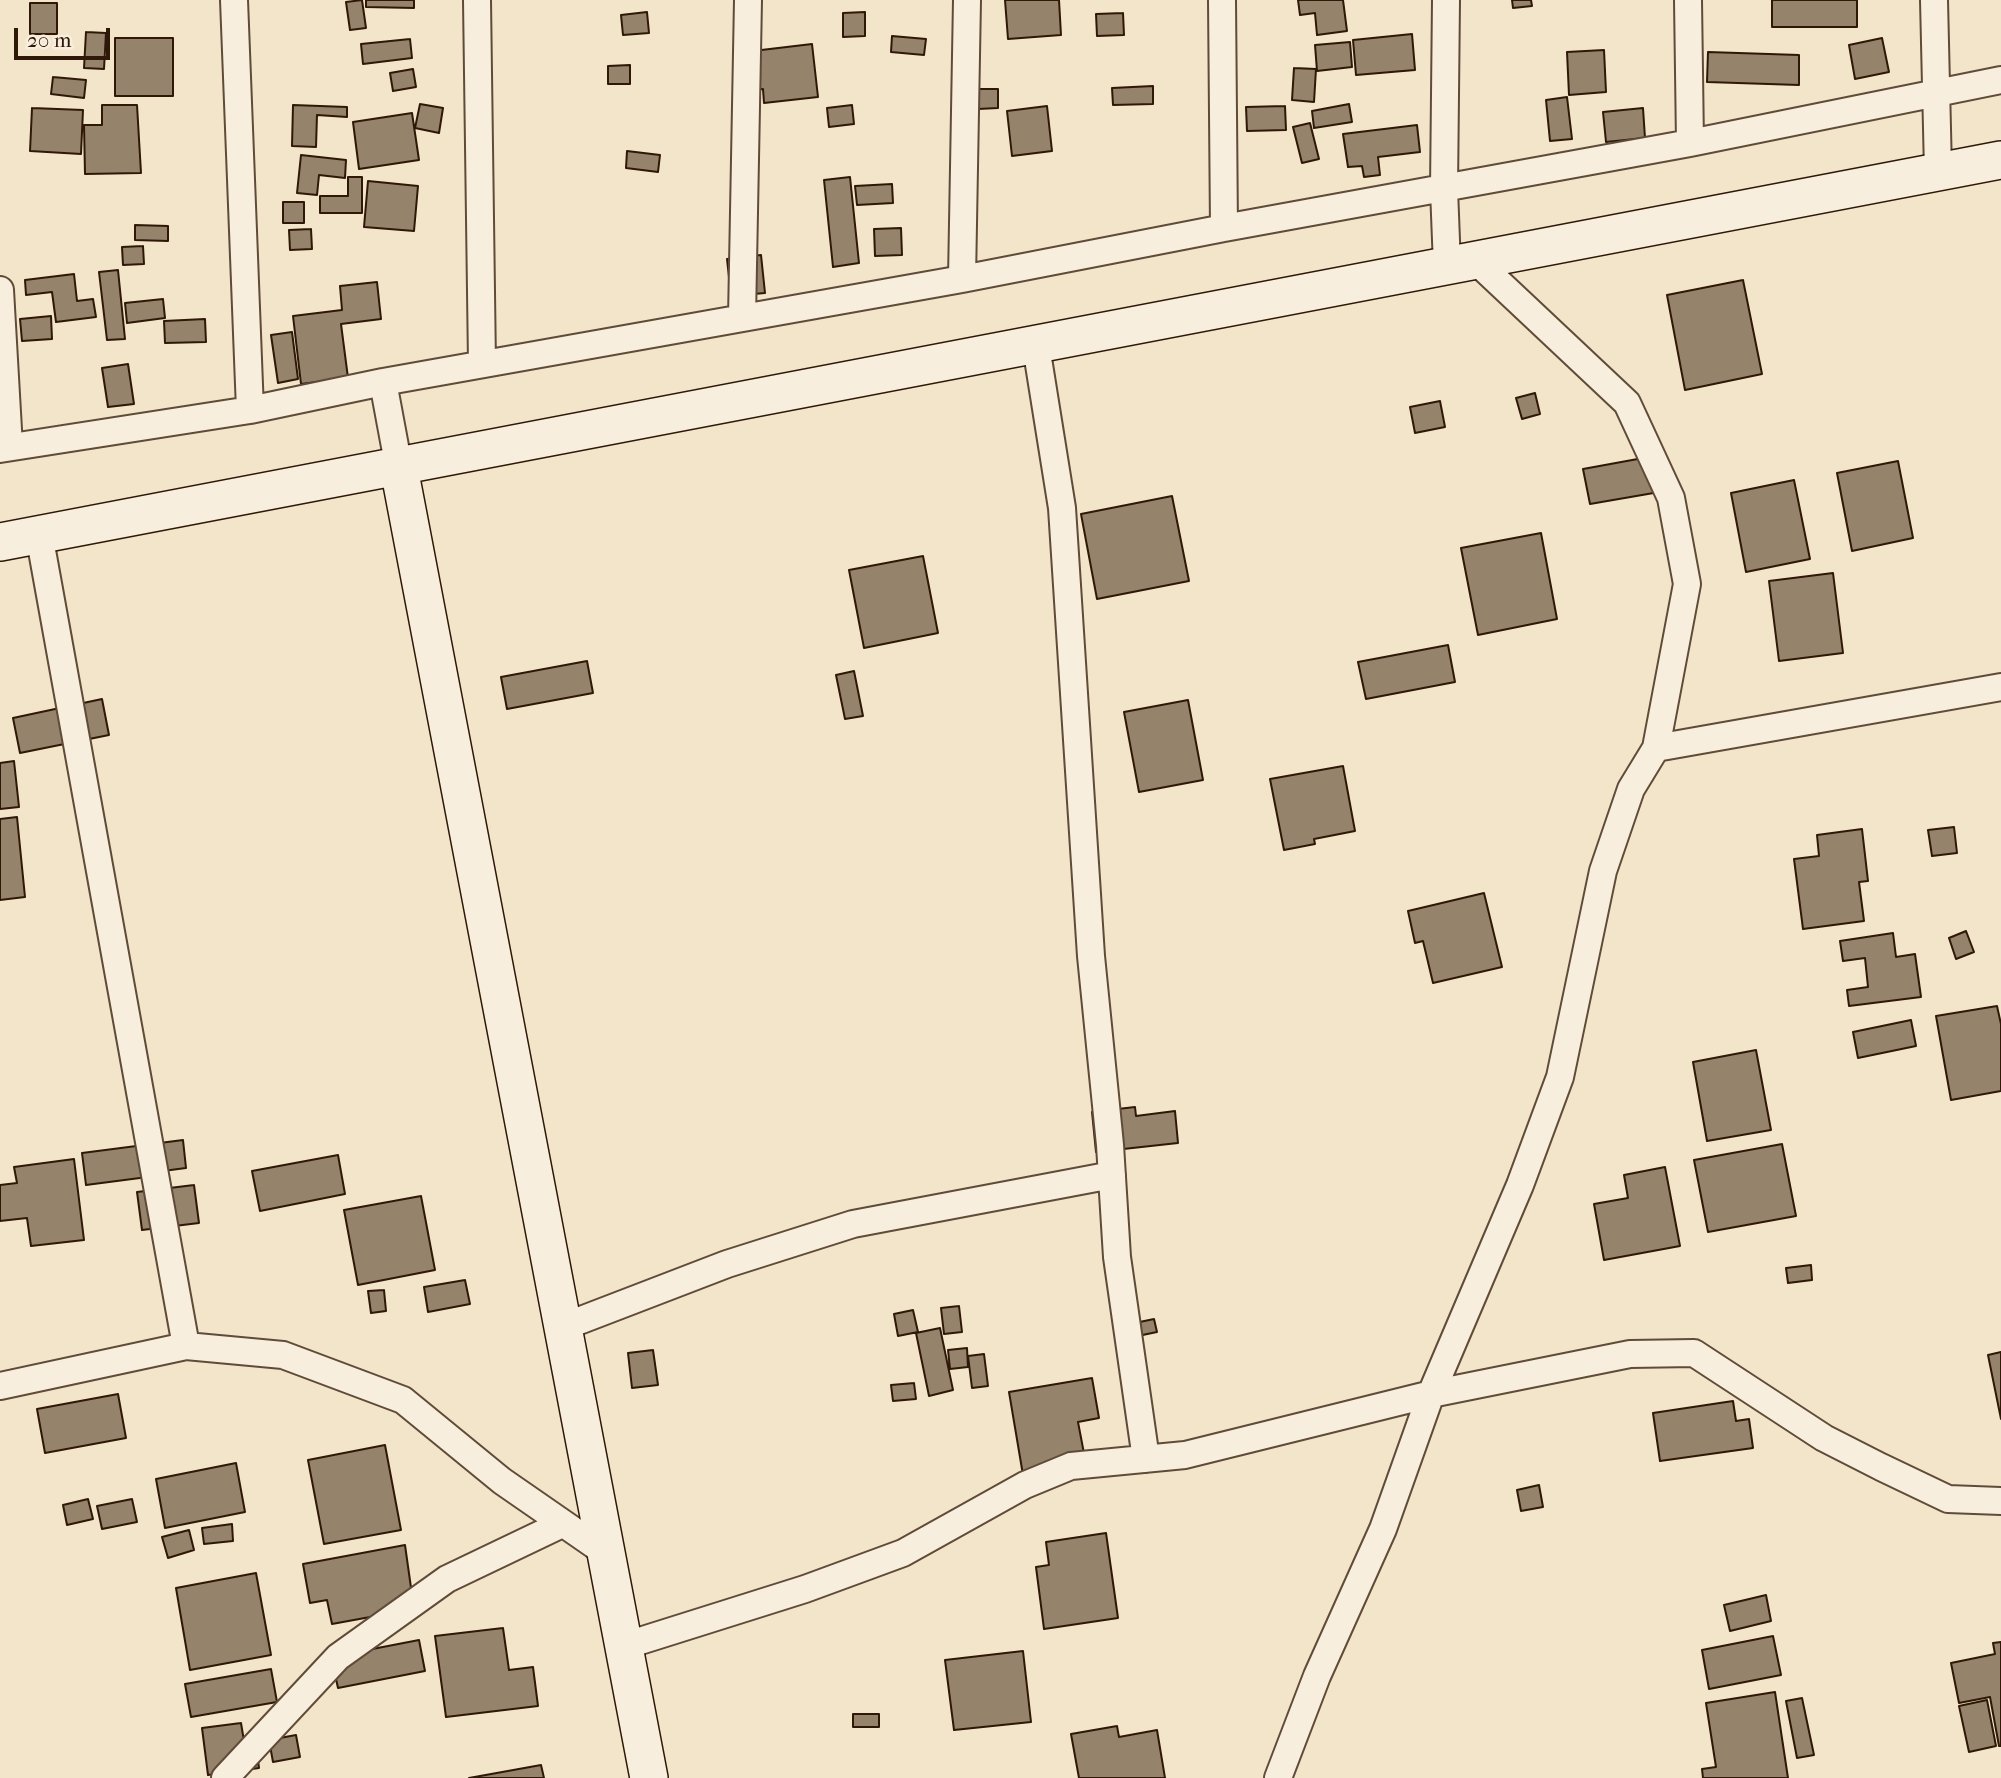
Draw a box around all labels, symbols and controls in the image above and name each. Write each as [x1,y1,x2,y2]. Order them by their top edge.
scale bar [18,14,114,58]
text: 20 m [27,28,71,52]

